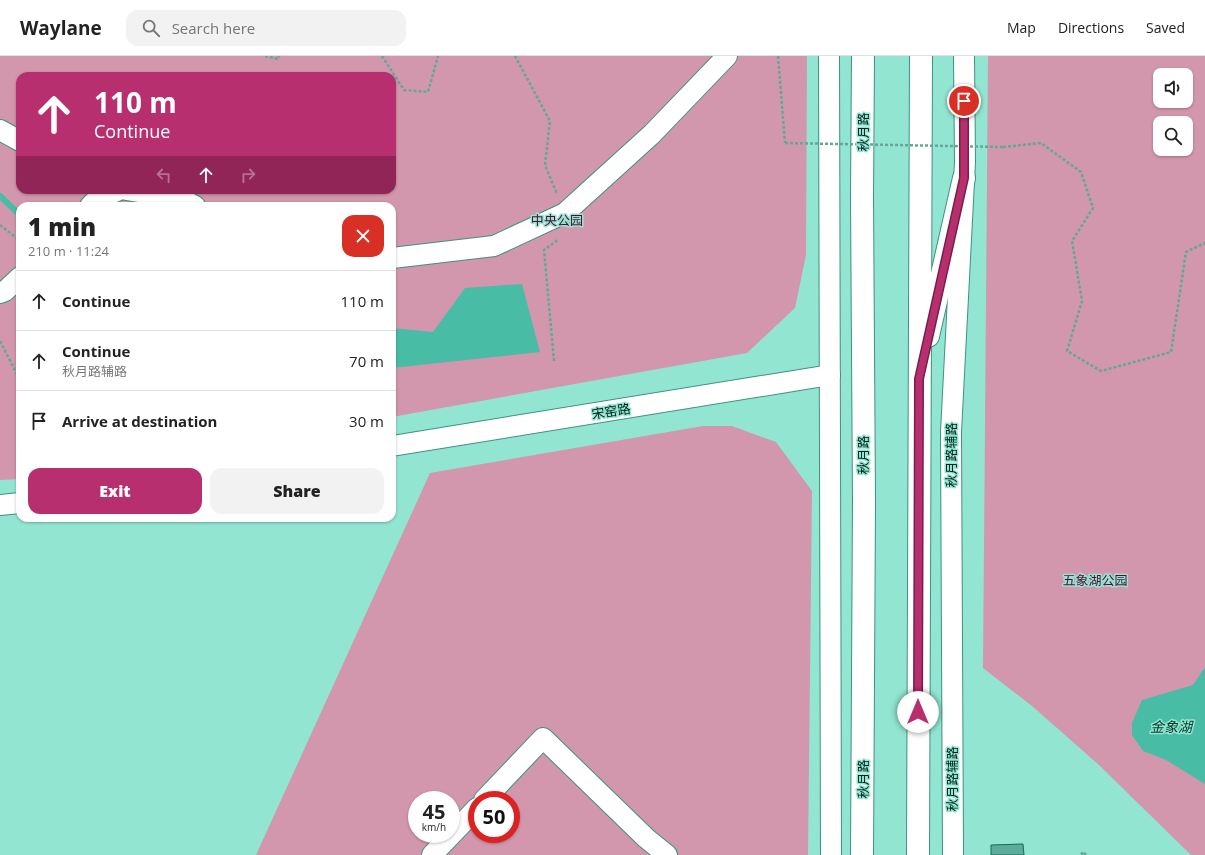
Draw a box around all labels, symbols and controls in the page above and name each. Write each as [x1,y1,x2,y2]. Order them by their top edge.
search box [126,10,406,46]
text: Waylane [20,15,102,41]
icon: search [140,17,162,39]
text: Search here [172,18,255,38]
text: Map [1007,18,1036,37]
text: Directions [1058,18,1124,37]
text: Saved [1146,18,1185,37]
map controls [1153,68,1193,156]
button: sound [1153,68,1193,108]
text: 110 m [94,83,177,121]
pin [947,84,981,118]
icon: ahead [28,88,80,140]
icon: arrive [953,90,975,112]
street label: 秋月路 [854,112,872,152]
button: search [1153,116,1193,156]
text: Continue [94,119,170,143]
icon: left [153,164,175,186]
icon: ahead [195,164,217,186]
icon: right [237,164,259,186]
text: 1 min [28,210,96,243]
park label: 中央公园 [531,211,583,229]
button: close [342,215,384,257]
text: 210 m · 11:24 [28,242,109,260]
icon: ahead [28,290,50,312]
text: Continue [62,291,130,311]
text: 110 m [340,291,384,311]
text: Continue [62,341,130,361]
icon: ahead [28,350,50,372]
text: 70 m [349,351,384,371]
text: 秋月路辅路 [62,362,127,380]
street label: 宋窑路 [590,399,632,423]
icon: arrive [28,410,50,432]
text: Arrive at destination [62,411,217,431]
text: 30 m [349,411,384,431]
street label: 秋月路辅路 [942,422,960,488]
street label: 秋月路 [854,435,872,475]
button: Exit [28,468,202,514]
button: Share [210,468,384,514]
park label: 五象湖公园 [1062,571,1128,589]
position arrow [897,691,939,733]
water label: 金象湖 [1150,717,1194,736]
street label: 秋月路辅路 [943,746,961,812]
street label: 秋月路 [854,759,872,799]
speed limit sign: 50 [468,791,520,843]
text: 45 [423,798,445,825]
text: km/h [422,820,446,834]

